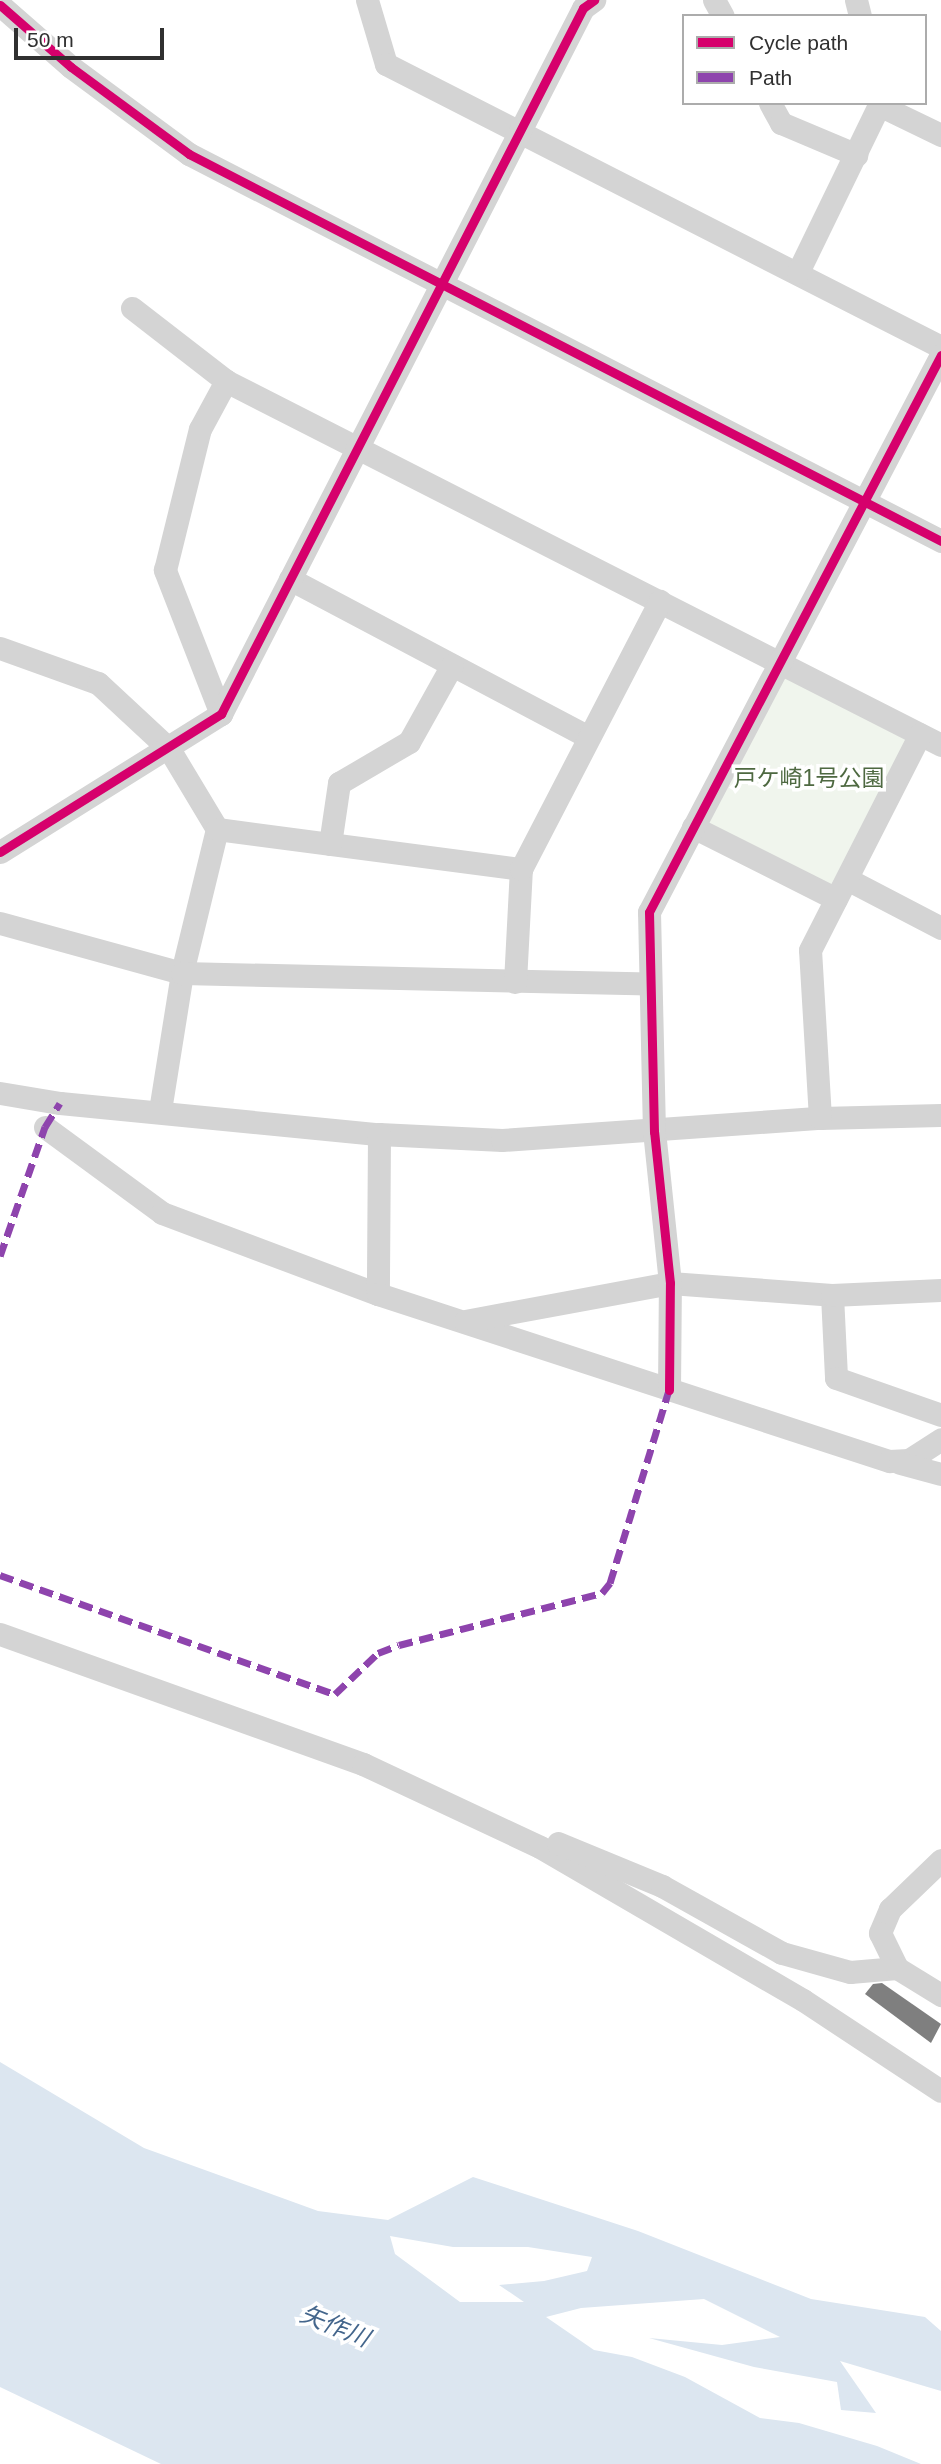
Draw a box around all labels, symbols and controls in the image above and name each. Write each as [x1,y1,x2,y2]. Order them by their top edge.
scale bar [18,14,168,58]
legend [682,14,927,105]
text: 50 m [27,28,74,51]
text: Cycle path [749,31,848,54]
text: Path [749,66,792,89]
park label: 戸ケ崎1号公園 [734,764,884,792]
water label: 矢作川 [296,2299,374,2353]

